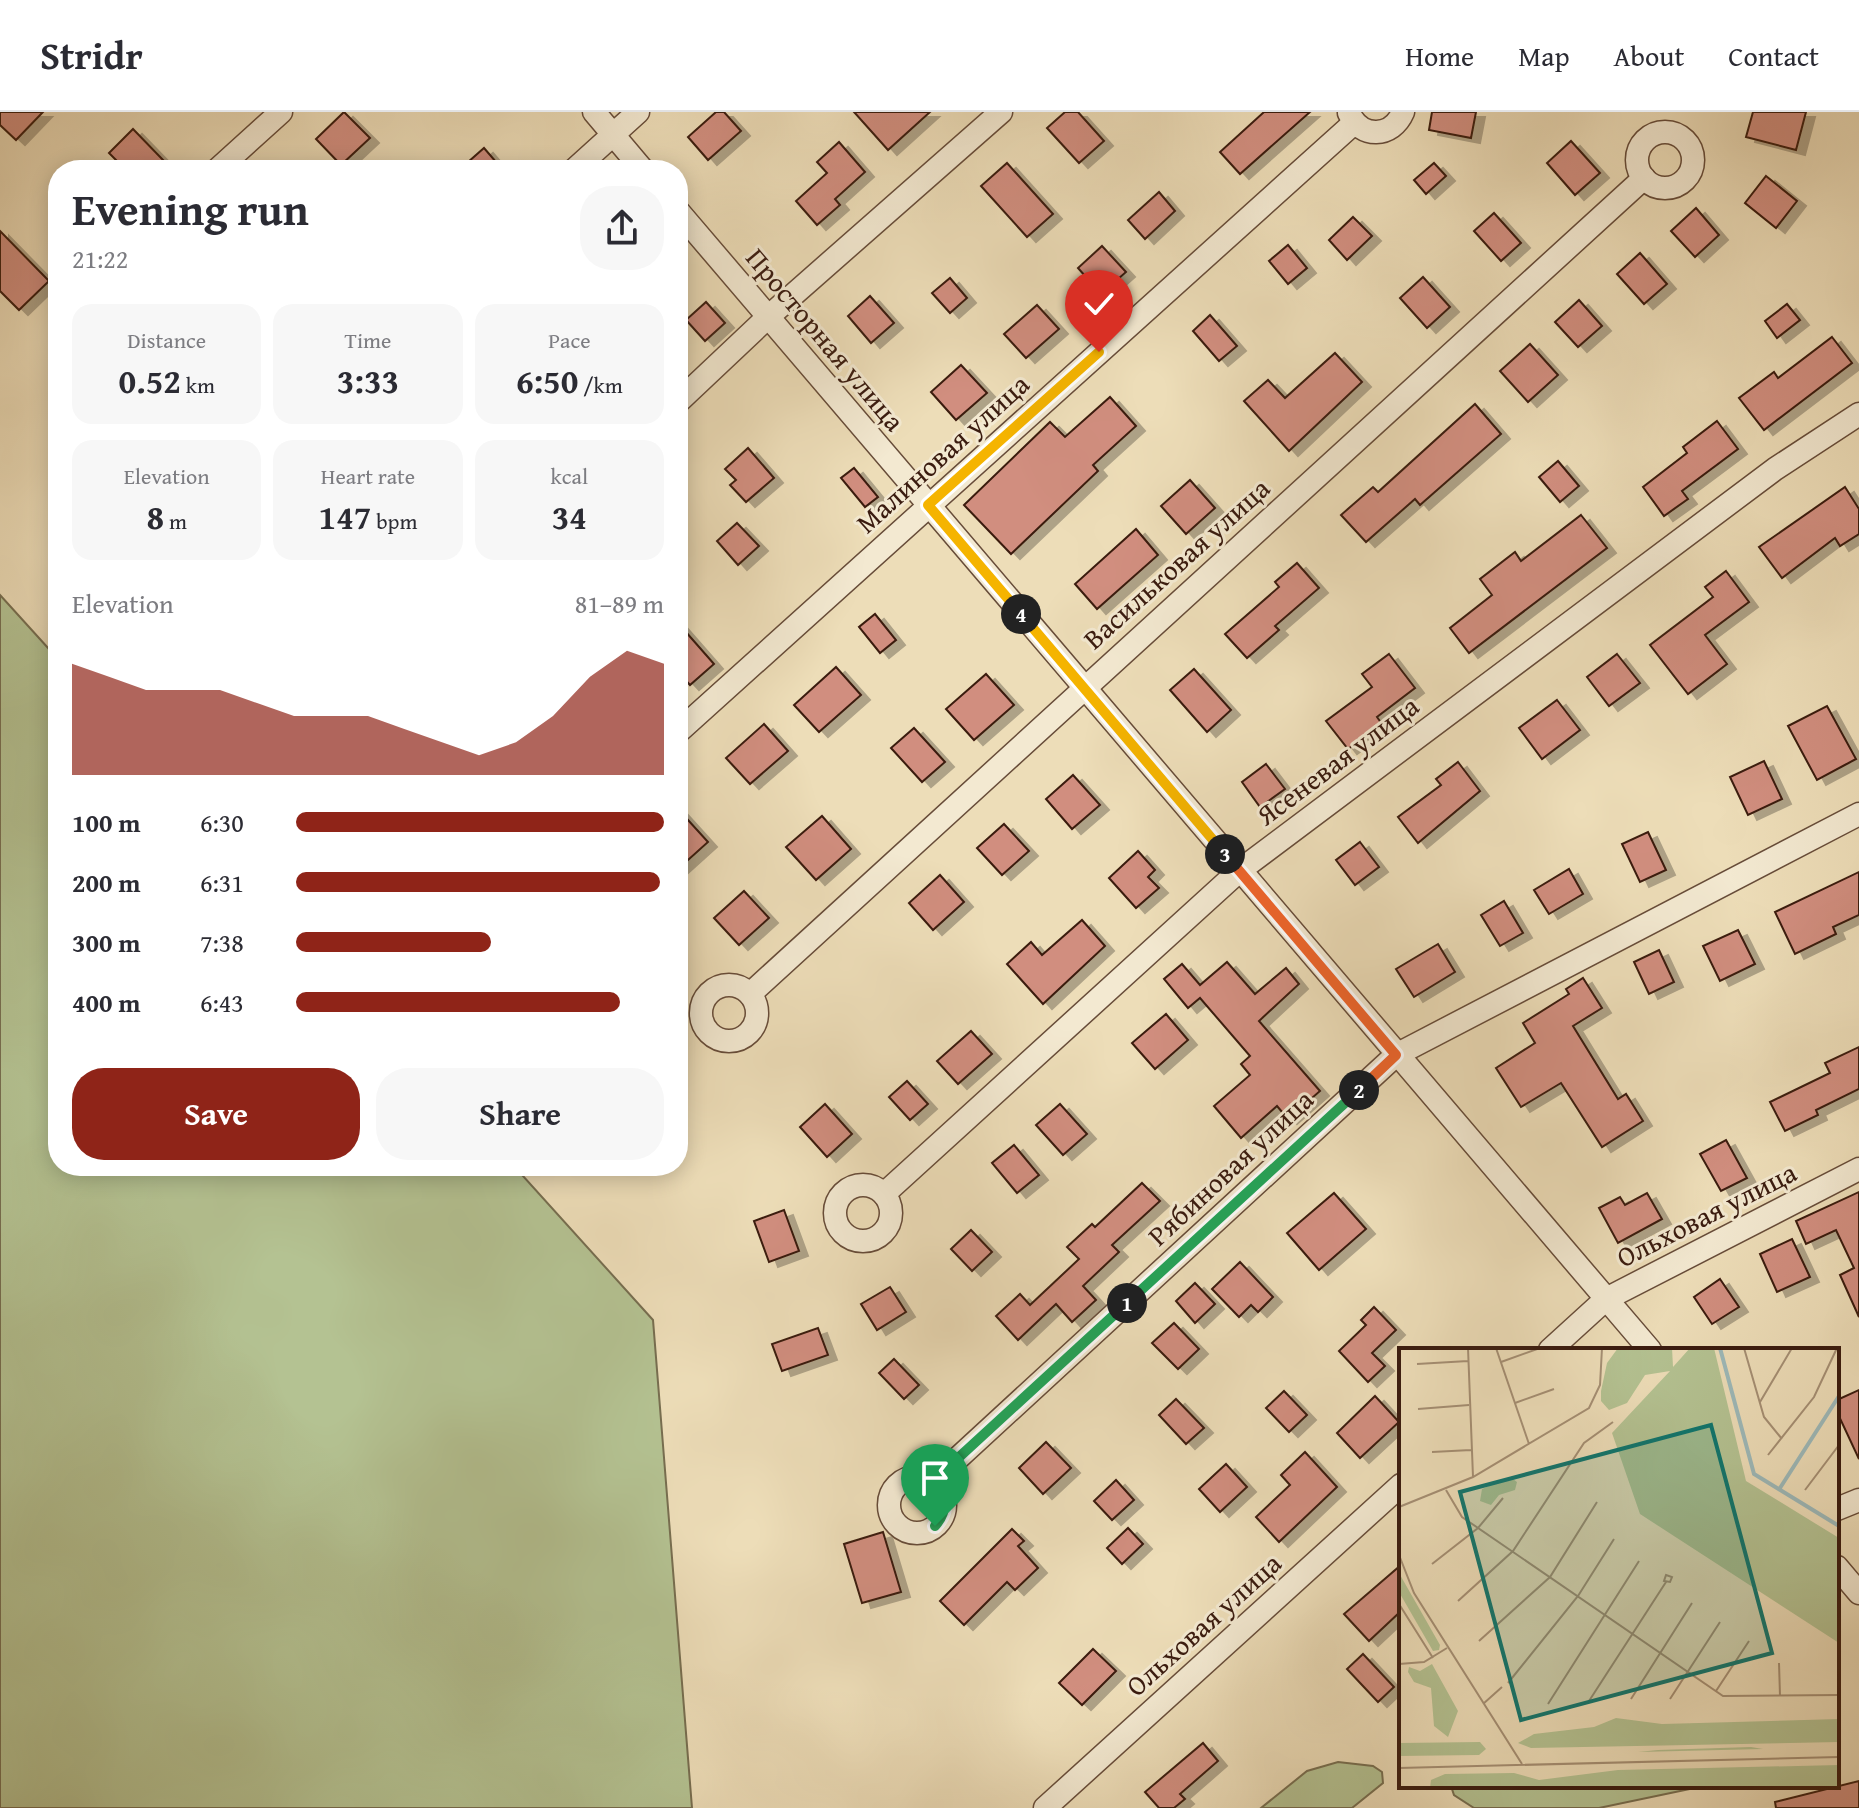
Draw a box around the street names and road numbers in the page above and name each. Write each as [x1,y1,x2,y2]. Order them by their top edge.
street label: Просторная улица [737,238,915,440]
street label: Малиновая улица [846,363,1038,542]
street label: Васильковая улица [1074,467,1279,658]
street label: Ясеневая улица [1246,685,1427,835]
street label: Рябиновая улица [1138,1079,1323,1255]
street label: Ольховая улица [1609,1151,1804,1277]
street label: Ольховая улица [1116,1542,1290,1705]

